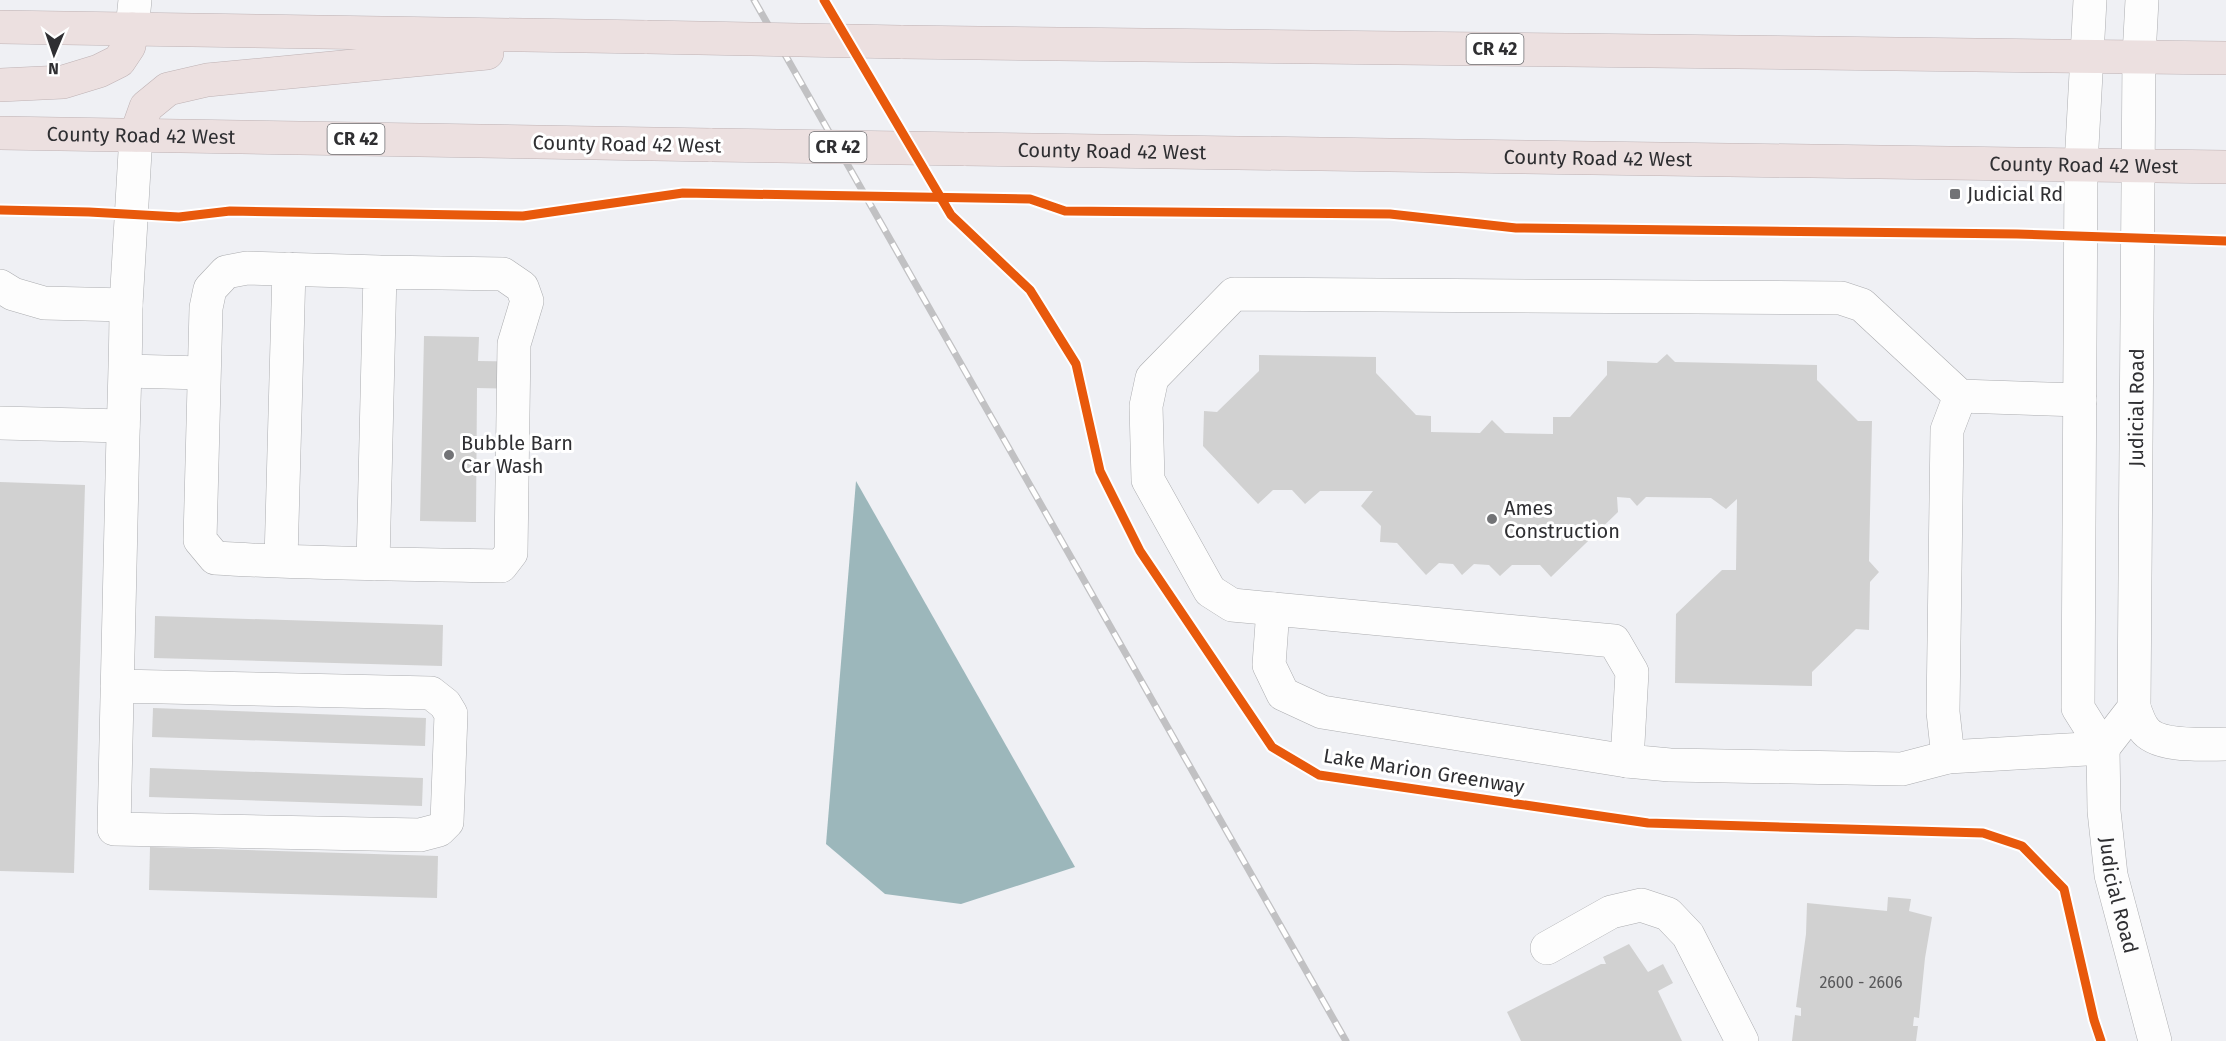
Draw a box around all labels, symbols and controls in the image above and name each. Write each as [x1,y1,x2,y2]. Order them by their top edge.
north arrow [24,24,84,84]
road number: CR 42 [1466,34,1524,64]
text: N [48,59,59,78]
street label: County Road 42 West [46,122,236,149]
road number: CR 42 [328,124,385,154]
street label: County Road 42 West [532,130,722,158]
road number: CR 42 [810,132,866,162]
street label: County Road 42 West [1017,138,1207,164]
street label: County Road 42 West [1503,145,1693,171]
street label: County Road 42 West [1989,152,2179,178]
place label: Judicial Rd [1967,182,2063,206]
marker: Judicial Rd [1948,187,1962,201]
street label: Judicial Road [2124,348,2149,467]
place label: Bubble Barn Car Wash [461,431,573,478]
marker: Bubble Barn Car Wash [442,448,456,462]
place label: Ames Construction [1504,496,1620,543]
marker: Ames Construction [1485,512,1499,526]
street label: Lake Marion Greenway [1322,743,1526,799]
street label: Judicial Road [2095,836,2143,956]
house number: 2600 - 2606 [1819,973,1903,992]

